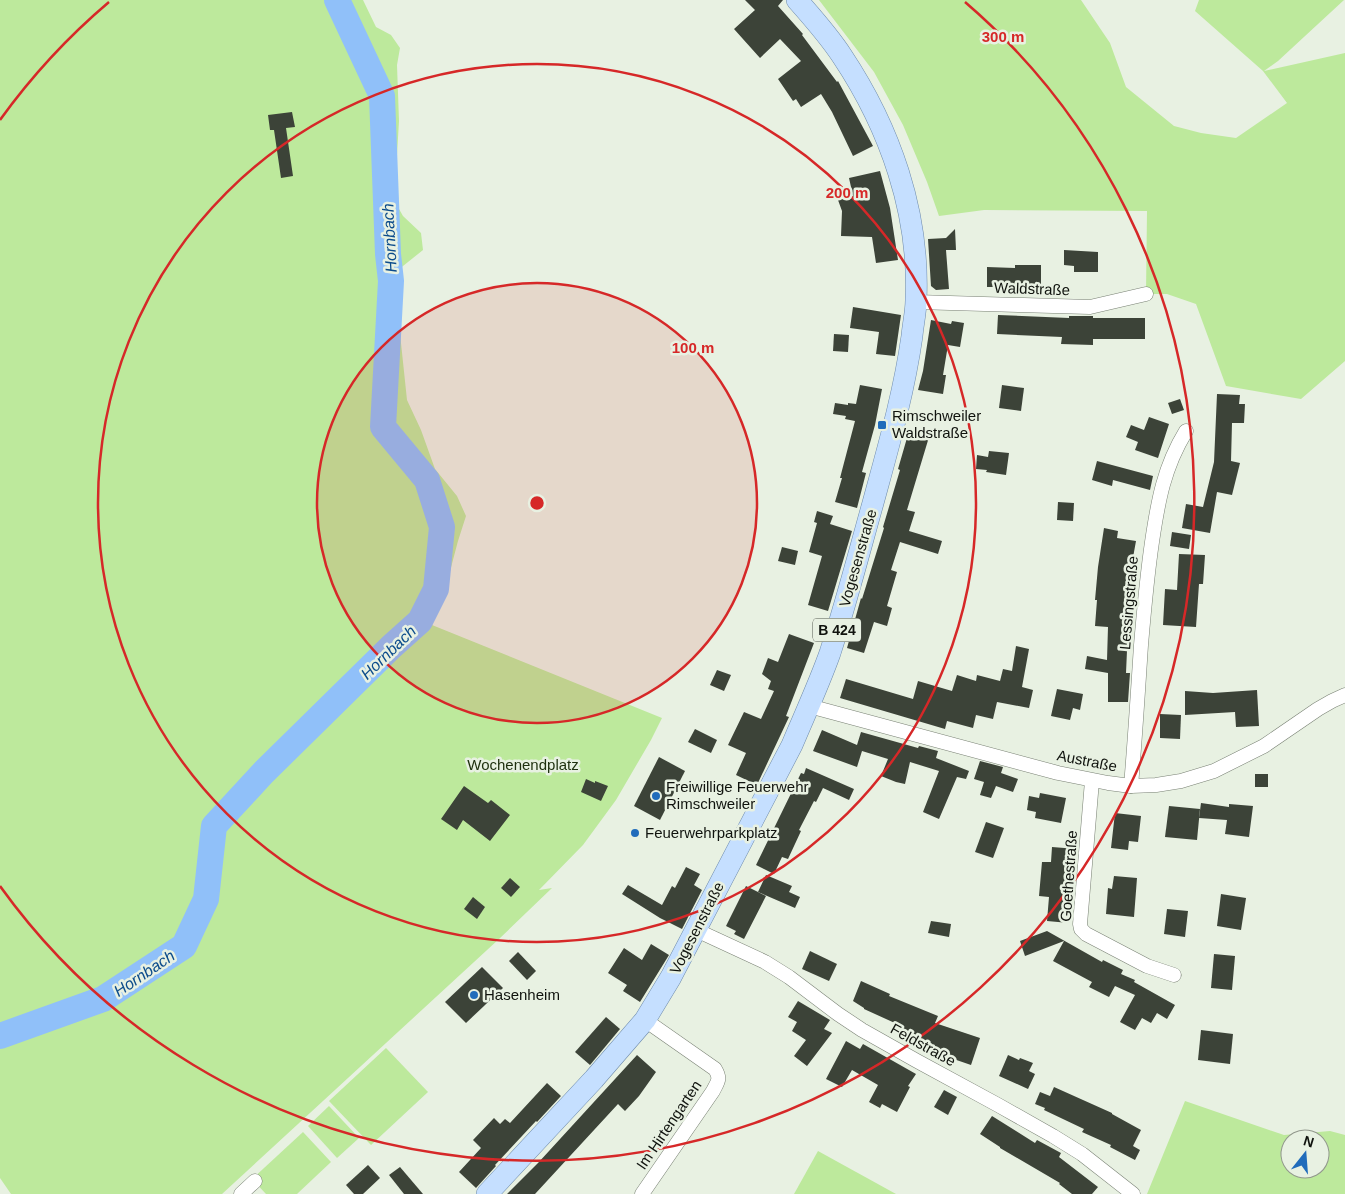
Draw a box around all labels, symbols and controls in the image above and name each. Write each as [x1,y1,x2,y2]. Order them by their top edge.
text: 300 m [982,28,1024,45]
text: 200 m [826,184,868,201]
water label: Hornbach [379,203,400,273]
street label: Waldstraße [994,279,1070,298]
text: 100 m [672,339,714,356]
place label: Rimschweiler Waldstraße [892,407,981,441]
marker: Rimschweiler Waldstraße [876,419,888,431]
centre of rings [528,494,546,512]
street label: Vogesenstraße [835,507,880,609]
street label: Lessingstraße [1116,555,1141,651]
road number: B 424 [813,618,861,642]
water label: Hornbach [357,622,419,683]
street label: Austraße [1056,746,1119,775]
park label: Wochenendplatz [467,756,579,773]
place label: Freiwillige Feuerwehr Rimschweiler [666,778,809,812]
marker: Freiwillige Feuerwehr Rimschweiler [650,790,662,802]
place label: Feuerwehrparkplatz [645,824,778,841]
marker: Feuerwehrparkplatz [629,827,641,839]
street label: Goethestraße [1057,830,1080,922]
street label: Vogesenstraße [666,879,727,977]
water label: Hornbach [111,947,178,1000]
place label: Hasenheim [484,986,560,1003]
marker: Hasenheim [468,989,480,1001]
street label: Feldstraße [888,1020,959,1069]
street label: Im Hirtengarten [633,1077,705,1172]
north arrow [1280,1129,1330,1179]
text: N [1302,1132,1316,1151]

